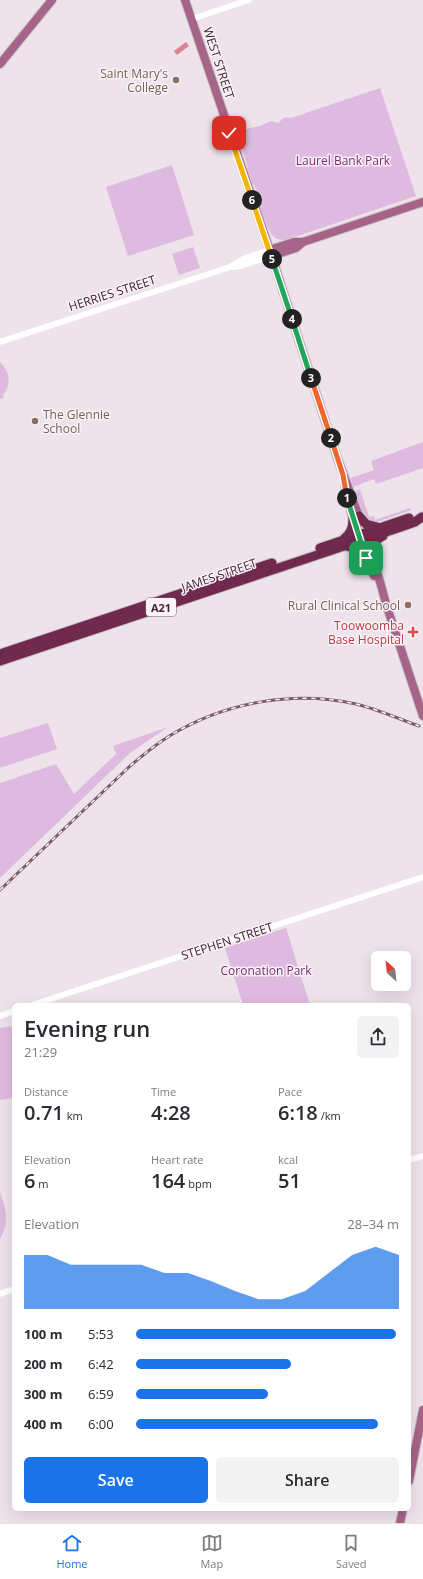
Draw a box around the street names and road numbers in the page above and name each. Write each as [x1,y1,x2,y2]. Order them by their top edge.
street label: WEST STREET [199,25,239,101]
street label: HERRIES STREET [66,271,158,315]
street label: JAMES STREET [178,554,259,596]
road number: A21 [146,598,176,616]
street label: STEPHEN STREET [179,918,275,964]

